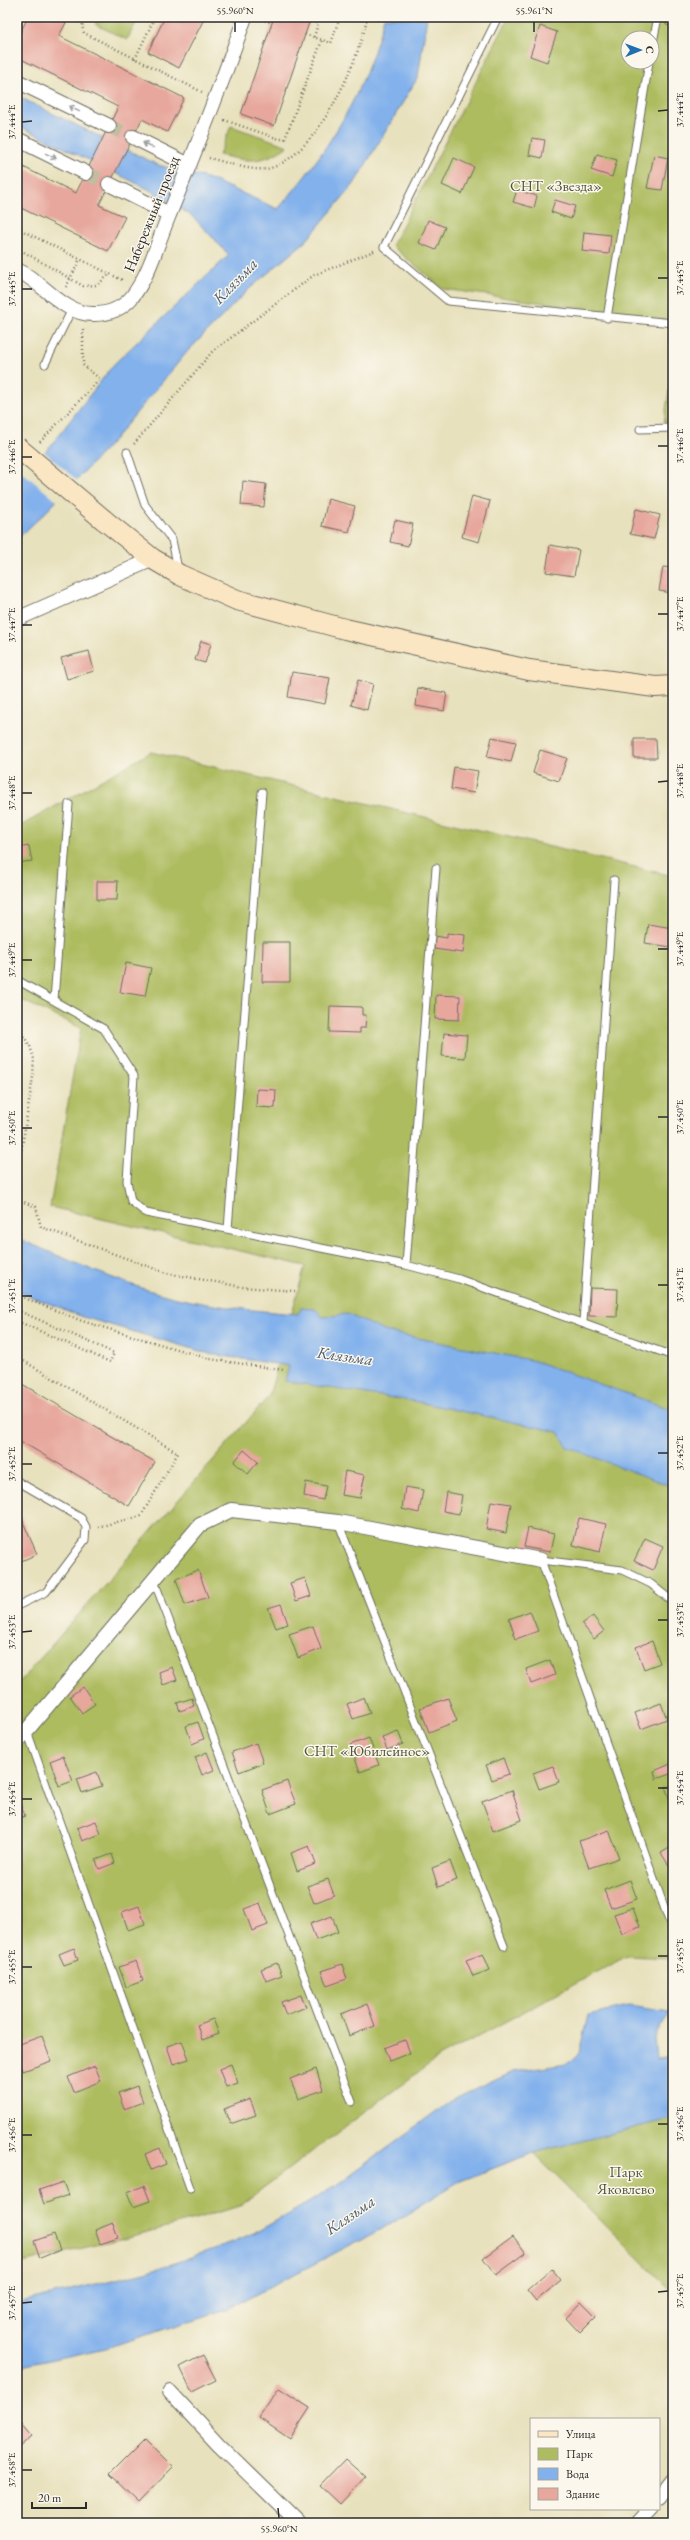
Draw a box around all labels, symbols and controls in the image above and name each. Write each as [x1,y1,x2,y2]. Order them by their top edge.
text: 55.960°N [216,4,254,17]
text: 55.961°N [515,4,553,17]
north arrow [620,30,660,70]
text: С [643,46,657,54]
text: 37.444°E [673,92,686,127]
text: 37.444°E [5,104,18,139]
one-way arrow [68,105,80,112]
one-way arrow [143,141,155,148]
one-way arrow [45,152,57,160]
street label: Набережный проезд [119,153,183,275]
park label: СНТ «Звезда» [510,176,602,195]
water label: Клязьма [207,254,262,309]
text: 37.445°E [673,260,686,295]
text: 37.445°E [5,271,18,306]
text: 37.446°E [673,428,686,463]
text: 37.446°E [5,439,18,474]
text: 37.447°E [673,596,686,631]
text: 37.447°E [5,607,18,642]
text: 37.448°E [673,763,686,798]
text: 37.448°E [5,775,18,810]
text: 37.449°E [673,931,686,966]
text: 37.449°E [5,942,18,977]
text: 37.450°E [673,1099,686,1134]
text: 37.450°E [5,1110,18,1145]
text: 37.451°E [673,1267,686,1302]
text: 37.451°E [5,1278,18,1313]
water label: Клязьма [315,1342,374,1370]
text: 37.452°E [673,1435,686,1470]
text: 37.452°E [5,1446,18,1481]
text: 37.453°E [673,1602,686,1637]
text: 37.453°E [5,1614,18,1649]
park label: СНТ «Юбилейное» [304,1741,430,1760]
text: 37.454°E [673,1770,686,1805]
text: 37.454°E [5,1781,18,1816]
text: 37.455°E [673,1938,686,1973]
text: 37.455°E [5,1949,18,1984]
text: 37.456°E [673,2106,686,2141]
text: 37.456°E [5,2117,18,2152]
park label: Парк Яковлево [596,2162,655,2198]
water label: Клязьма [320,2191,379,2240]
text: 37.457°E [673,2273,686,2308]
text: 37.457°E [5,2285,18,2320]
legend [530,2418,660,2510]
text: Улица [565,2426,596,2442]
text: Парк [566,2446,593,2462]
text: 37.458°E [5,2452,18,2487]
text: Вода [566,2466,589,2482]
scale bar [32,2484,86,2510]
text: Здание [566,2486,600,2502]
text: 20 m [38,2490,62,2506]
text: 55.960°N [260,2522,298,2535]

